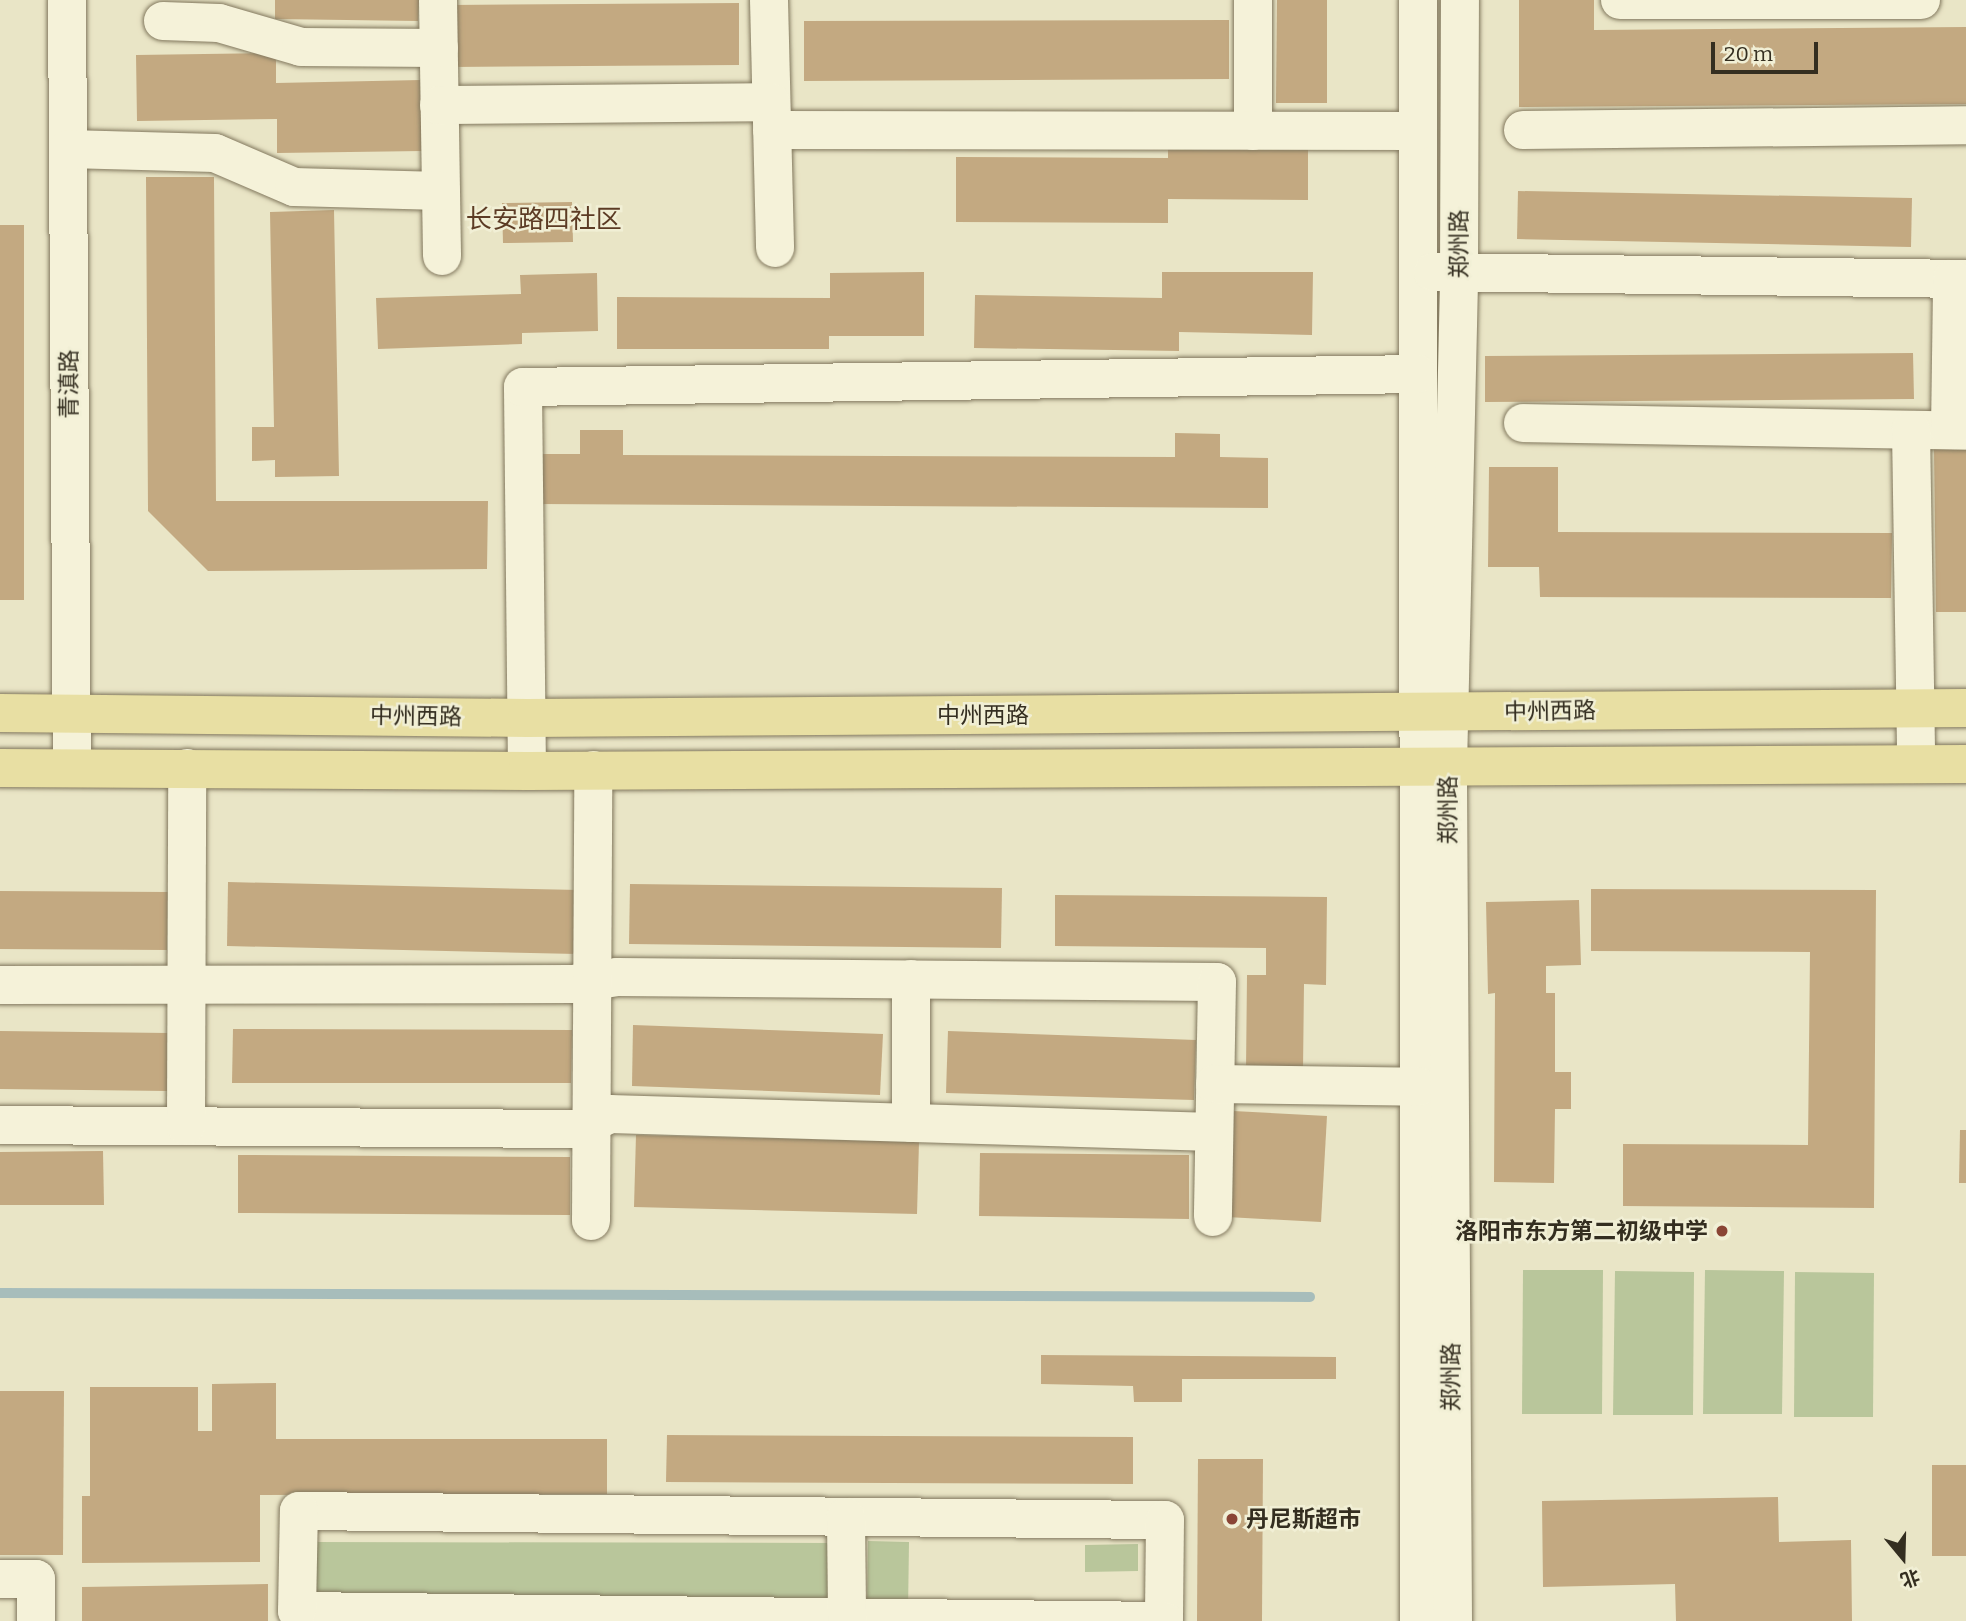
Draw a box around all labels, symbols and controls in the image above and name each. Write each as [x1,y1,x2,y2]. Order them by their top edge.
scale bar [1714,28,1821,72]
text: 20 m [1724,41,1773,67]
district label: 长安路四社区 [466,204,622,236]
street label: 郑州路 [1445,210,1473,278]
street label: 青滇路 [55,350,83,418]
street label: 中州西路 [1504,696,1596,726]
street label: 中州西路 [370,701,462,731]
street label: 中州西路 [937,701,1029,729]
street label: 郑州路 [1434,776,1462,844]
place label: 洛阳市东方第二初级中学 [1455,1217,1708,1245]
marker: 洛阳市东方第二初级中学 [1714,1223,1730,1239]
street label: 郑州路 [1437,1343,1465,1411]
place label: 丹尼斯超市 [1246,1505,1361,1533]
marker: 丹尼斯超市 [1224,1511,1240,1527]
north arrow [1868,1523,1938,1593]
text: 北 [1897,1564,1923,1592]

